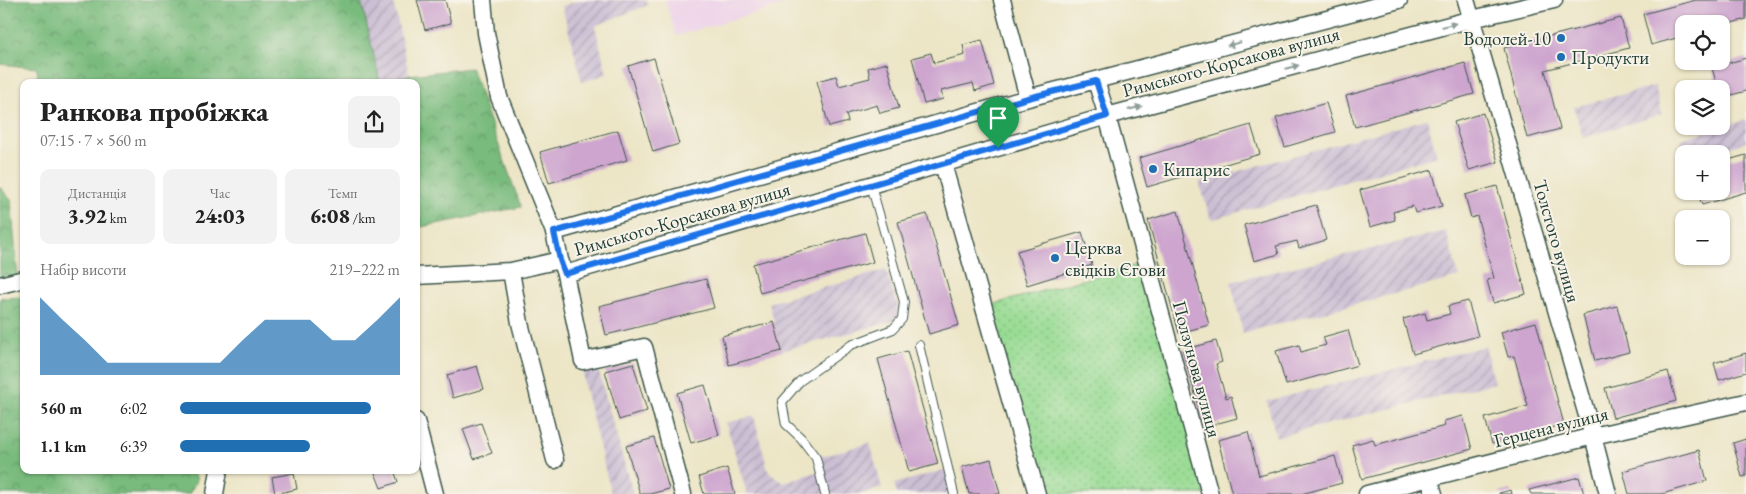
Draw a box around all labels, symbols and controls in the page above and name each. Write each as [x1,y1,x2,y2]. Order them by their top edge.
map controls [1675,15,1730,265]
button: locate [1675,15,1730,70]
one-way arrow [1442,20,1457,28]
street label: Римського-Корсакова вулиця [1120,21,1343,103]
place label: Водолей-10 [1463,26,1551,51]
marker: Водолей-10 [1555,32,1567,44]
one-way arrow [1226,40,1242,48]
place label: Продукти [1571,45,1649,70]
marker: Продукти [1555,51,1567,63]
one-way arrow [1285,62,1300,70]
button: layers [1675,80,1730,135]
text: Ранкова пробіжка [40,93,269,129]
button: share [348,96,400,148]
pin [977,97,1019,148]
icon: arrive [984,104,1012,132]
one-way arrow [1128,104,1143,112]
text: 07:15 · 7 × 560 m [40,130,147,151]
button: + [1675,145,1730,200]
place label: Кипарис [1163,157,1231,182]
marker: Кипарис [1147,163,1159,175]
street label: Римського-Корсакова вулиця [571,176,793,262]
street label: Толстого вулиця [1528,177,1587,306]
text: Дистанція [68,184,127,202]
text: Час [210,184,230,202]
text: Темп [328,184,357,202]
text: 3.92 [68,202,107,229]
text: 24:03 [194,202,246,229]
text: 6:08 [310,202,350,229]
text: km [107,209,127,227]
text: /km [350,209,376,227]
button: − [1675,210,1730,265]
place label: Церква свідків Єгови [1065,235,1166,282]
marker: Церква свідків Єгови [1049,252,1061,264]
text: Набір висоти [40,259,126,280]
text: 219–222 m [329,259,400,280]
street label: Ползунова вулиця [1167,298,1227,441]
text: 560 m [40,398,82,419]
text: 6:02 [120,398,147,419]
street label: Герцена вулиця [1491,401,1611,453]
text: 1.1 km [40,436,86,457]
text: 6:39 [120,436,147,457]

